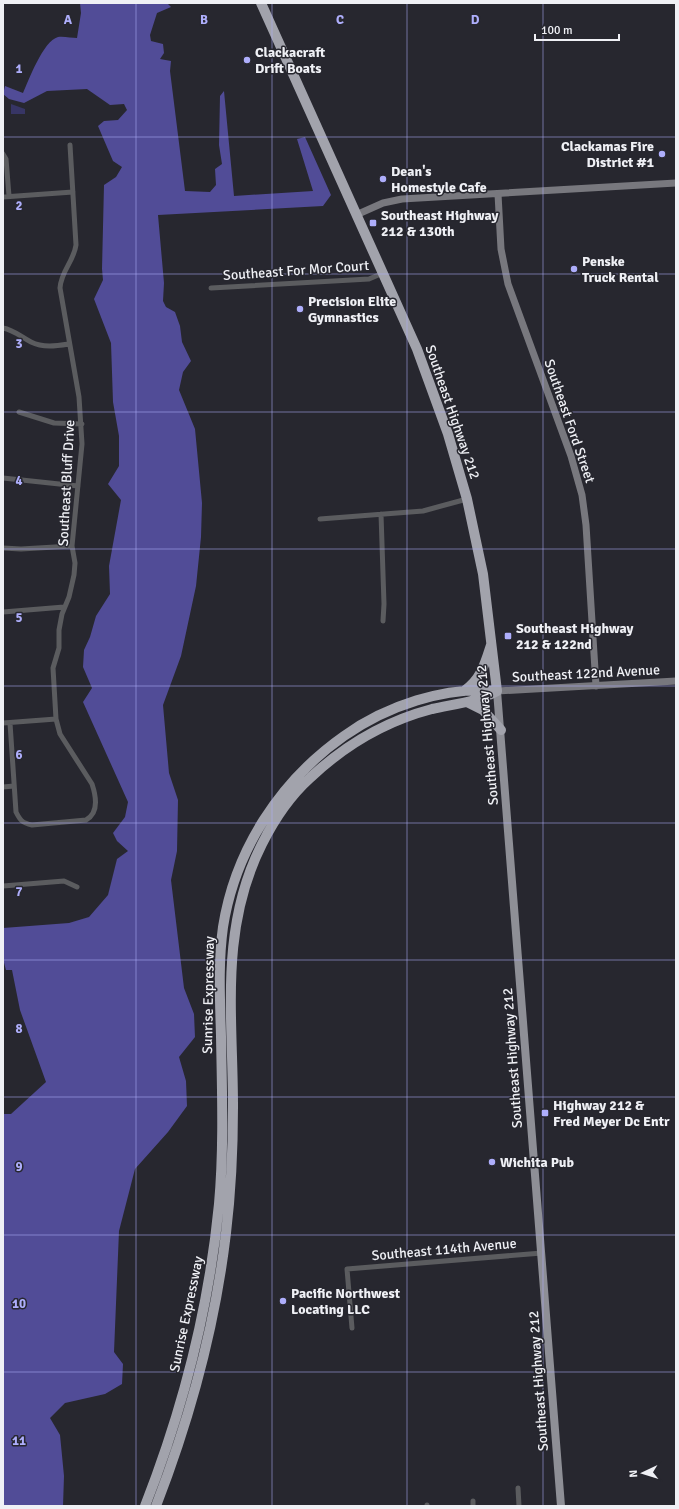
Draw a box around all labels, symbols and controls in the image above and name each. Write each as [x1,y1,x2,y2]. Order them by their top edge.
text: A [64,12,73,28]
text: B [200,12,208,28]
text: C [336,12,344,28]
text: D [471,12,480,28]
scale bar [535,16,619,42]
text: 100 m [541,23,573,38]
place label: Clackacraft Drift Boats [255,44,325,77]
marker: Clackacraft Drift Boats [242,55,252,65]
text: 1 [15,61,23,77]
place label: Clackamas Fire District #1 [561,138,654,171]
marker: Clackamas Fire District #1 [657,149,667,159]
place label: Dean's Homestyle Cafe [391,163,487,196]
marker: Dean's Homestyle Cafe [378,174,388,184]
text: 2 [15,198,23,214]
place label: Southeast Highway 212 & 130th [381,207,499,240]
marker: Southeast Highway 212 & 130th [368,218,378,228]
place label: Penske Truck Rental [582,253,659,286]
street label: Southeast For Mor Court [222,257,370,284]
marker: Penske Truck Rental [569,264,579,274]
place label: Precision Elite Gymnastics [308,293,396,326]
marker: Precision Elite Gymnastics [295,304,305,314]
text: 3 [15,336,23,352]
street label: Southeast Highway 212 [422,343,483,481]
street label: Southeast Ford Street [540,357,599,485]
street label: Southeast Bluff Drive [55,419,78,547]
text: 4 [15,473,23,489]
text: 5 [15,610,23,626]
place label: Southeast Highway 212 & 122nd [516,620,634,653]
marker: Southeast Highway 212 & 122nd [503,631,513,641]
street label: Southeast 122nd Avenue [512,661,660,686]
street label: Southeast Highway 212 [473,664,502,806]
text: 6 [15,747,23,763]
text: 7 [15,884,23,900]
street label: Sunrise Expressway [199,935,218,1054]
street label: Southeast Highway 212 [499,987,526,1129]
text: 8 [15,1021,23,1037]
place label: Highway 212 & Fred Meyer Dc Entr [553,1097,670,1130]
marker: Highway 212 & Fred Meyer Dc Entr [540,1108,550,1118]
place label: Wichita Pub [500,1154,574,1171]
marker: Wichita Pub [487,1157,497,1167]
text: 9 [15,1159,23,1175]
street label: Southeast 114th Avenue [371,1235,517,1264]
street label: Sunrise Expressway [166,1254,207,1374]
place label: Pacific Northwest Locating LLC [291,1285,401,1318]
text: 10 [12,1296,26,1312]
marker: Pacific Northwest Locating LLC [278,1296,288,1306]
street label: Southeast Highway 212 [525,1310,552,1452]
text: 11 [12,1433,26,1449]
north arrow [623,1453,663,1493]
text: N [627,1469,640,1478]

